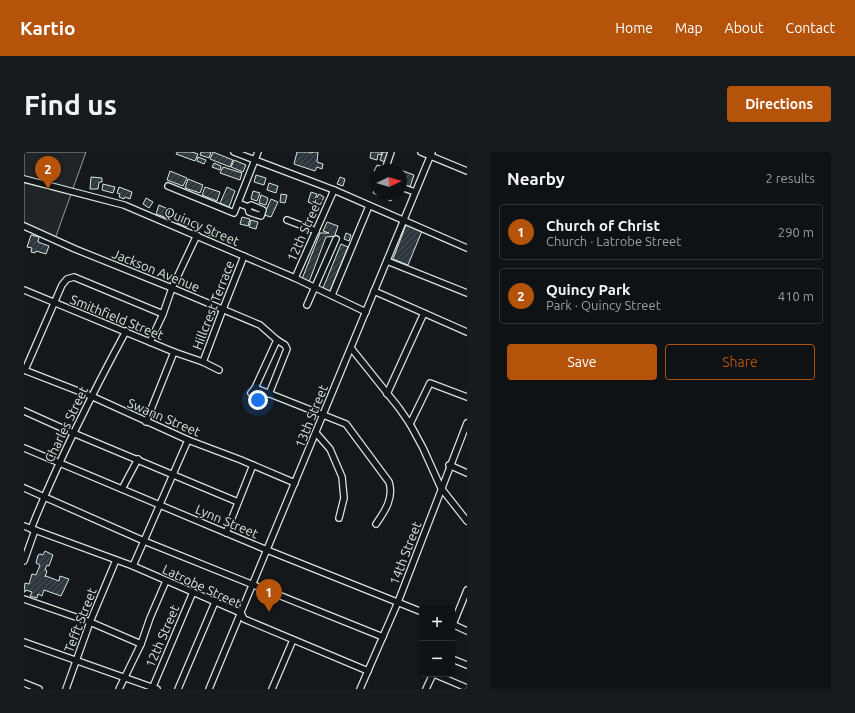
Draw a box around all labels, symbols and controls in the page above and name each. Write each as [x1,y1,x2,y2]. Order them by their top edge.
text: Kartio [20,17,76,39]
text: Home [615,20,653,36]
text: Map [675,20,703,36]
text: About [725,20,764,36]
text: Contact [786,20,835,36]
button: Directions [727,86,831,122]
text: Find us [24,89,117,120]
pin: 2 [35,156,61,189]
north arrow [371,164,407,200]
text: Nearby [507,169,565,188]
text: 2 results [765,171,815,185]
street label: 12th Street [284,197,324,263]
street label: Quincy Street [162,204,241,249]
text: Church of Christ [546,217,660,234]
text: 1 [517,225,525,239]
text: 290 m [778,225,814,239]
text: Church · Latrobe Street [546,234,681,248]
street label: Jackson Avenue [110,246,202,294]
street label: Hillcrest Terrace [190,258,236,352]
text: Quincy Park [546,281,631,298]
text: 2 [517,289,525,303]
text: 410 m [778,289,814,303]
street label: Smithfield Street [68,292,166,342]
text: Park · Quincy Street [546,298,661,312]
button: Save [507,344,657,380]
button: Share [665,344,815,380]
street label: 13th Street [292,383,330,449]
street label: Charles Street [42,384,90,464]
your location [248,390,268,410]
street label: Swann Street [126,395,202,439]
street label: Lynn Street [193,501,261,541]
street label: 14th Street [387,519,423,587]
street label: Latrobe Street [161,562,243,610]
pin: 1 [256,579,282,612]
street label: Tefft Street [61,586,99,654]
street label: 12th Street [143,603,181,669]
map controls [419,605,455,677]
button: + [419,605,455,641]
button: − [419,641,455,677]

